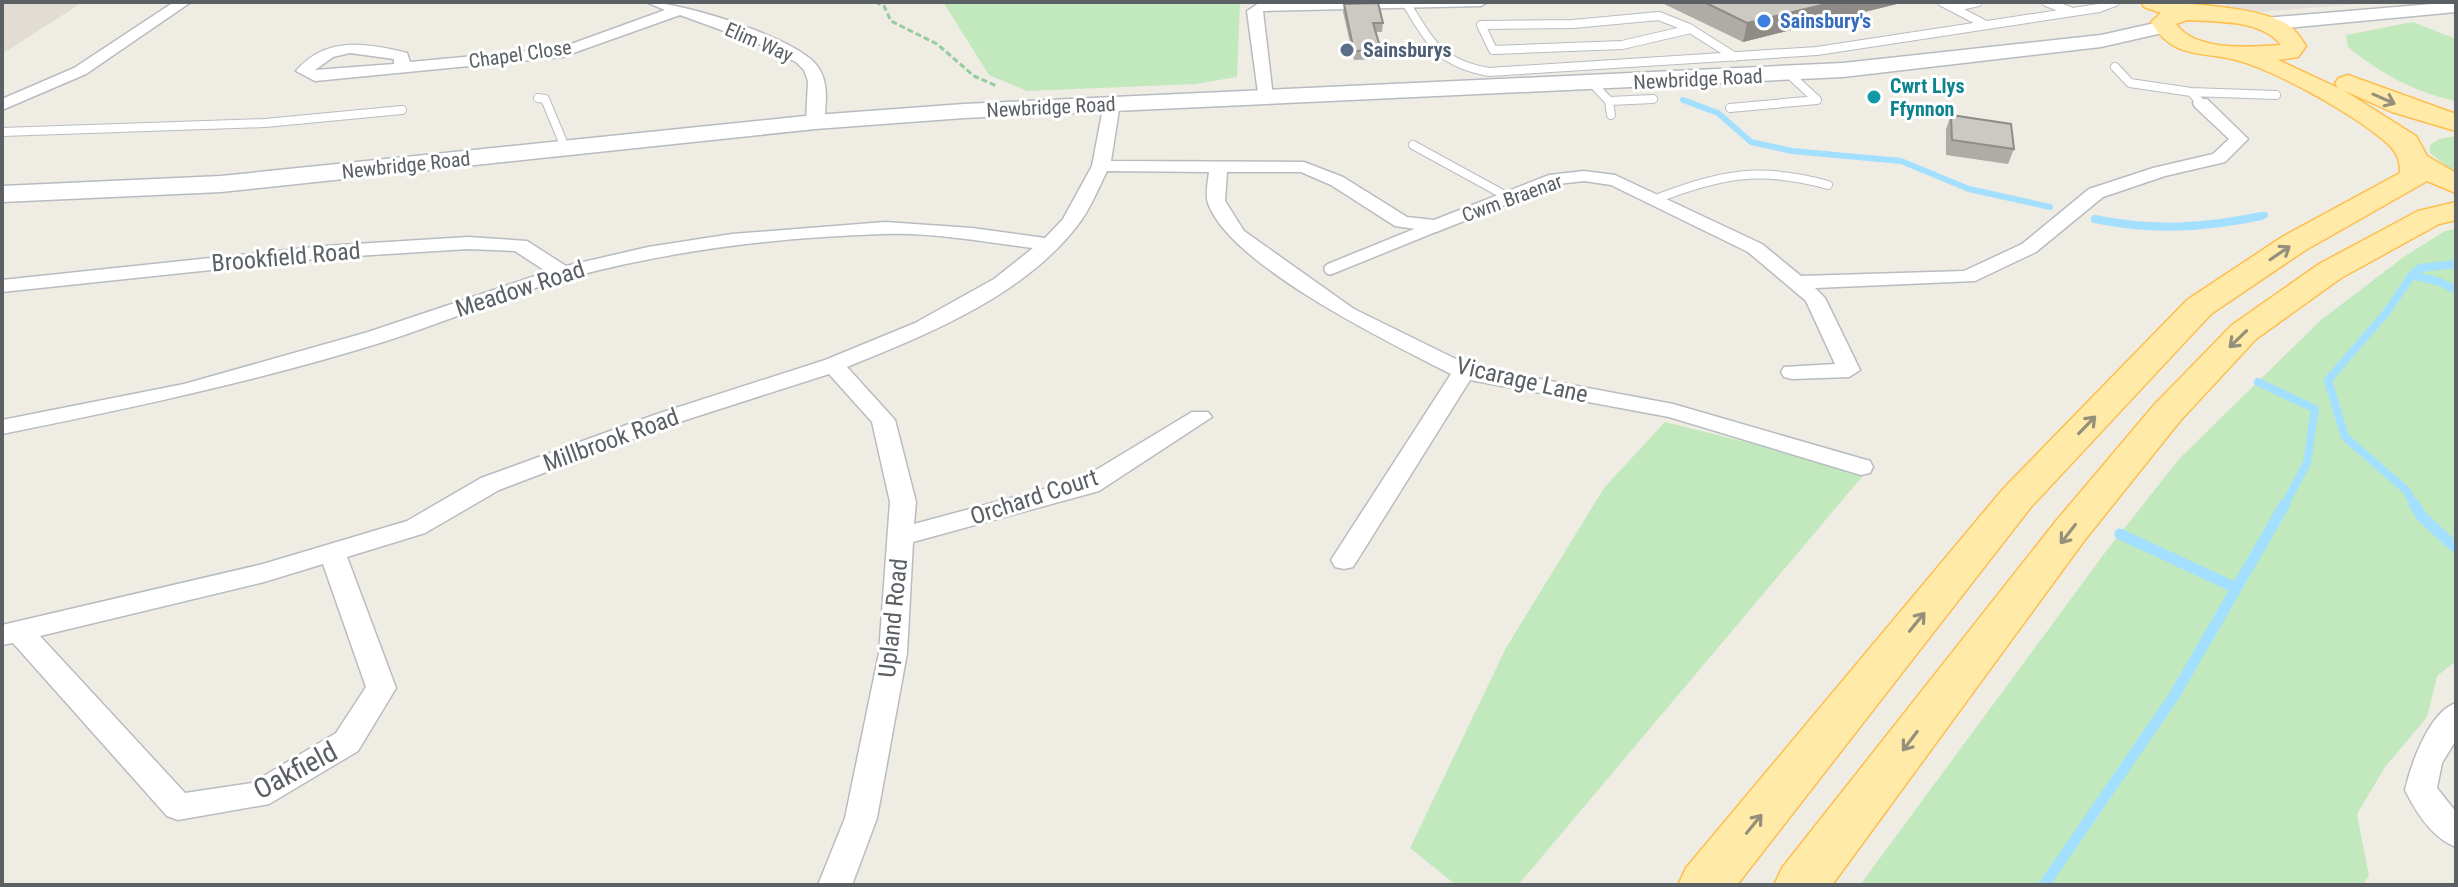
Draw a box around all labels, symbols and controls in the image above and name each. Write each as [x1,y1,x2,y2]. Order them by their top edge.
place label: Sainsbury's [1780,9,1871,33]
marker: Sainsbury's [1755,12,1773,30]
street label: Elim Way [721,17,797,67]
street label: Chapel Close [467,35,573,73]
place label: Sainsburys [1363,38,1452,62]
marker: Sainsburys [1338,41,1356,59]
street label: Newbridge Road [1633,64,1763,94]
place label: Cwrt Llys Ffynnon [1890,74,1965,121]
marker: Cwrt Llys Ffynnon [1865,88,1883,106]
street label: Newbridge Road [986,92,1116,122]
one-way arrow [2371,92,2396,107]
street label: Newbridge Road [340,146,472,184]
street label: Cwm Braenar [1459,169,1565,227]
street label: Brookfield Road [210,237,362,277]
one-way arrow [2268,245,2291,261]
street label: Meadow Road [452,255,588,323]
one-way arrow [2228,329,2248,348]
street label: Vicarage Lane [1453,351,1591,409]
street label: Millbrook Road [539,403,683,477]
one-way arrow [2077,416,2096,435]
street label: Orchard Court [967,463,1101,531]
one-way arrow [2059,523,2076,544]
street label: Upland Road [873,557,913,679]
one-way arrow [1909,612,1926,633]
one-way arrow [1902,730,1919,751]
street label: Oakfield [248,735,343,806]
one-way arrow [1745,814,1763,835]

